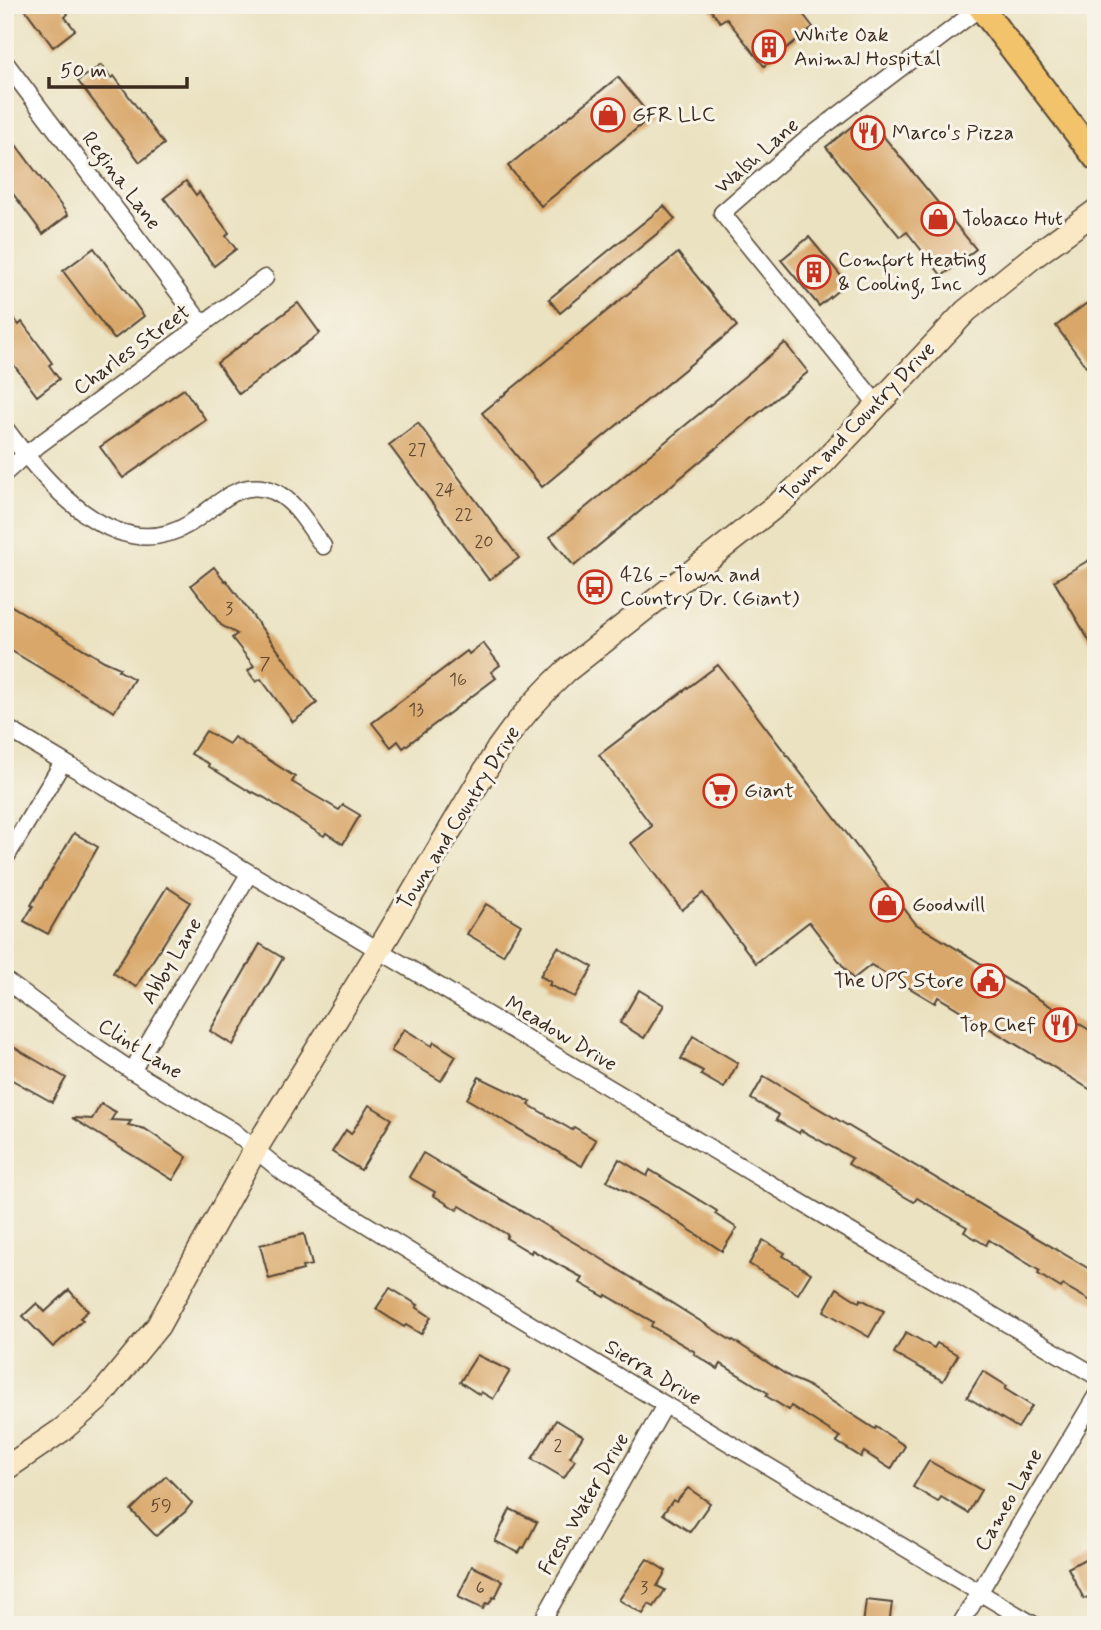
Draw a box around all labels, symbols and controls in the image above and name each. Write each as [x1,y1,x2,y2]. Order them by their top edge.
place label: White Oak Animal Hospital [794,21,941,73]
building icon: White Oak Animal Hospital [750,28,788,66]
scale bar [49,46,187,90]
text: 50 m [60,57,107,85]
shop icon: GFR LLC [589,96,627,134]
place label: GFR LLC [632,101,716,129]
street label: Walsh Lane [709,112,805,200]
restaurant icon: Marco's Pizza [849,114,887,152]
place label: Marco's Pizza [892,119,1014,147]
street label: Regina Lane [73,126,167,237]
shop icon: Tobacco Hut [919,200,957,238]
place label: Tobacco Hut [962,205,1063,233]
place label: Comfort Heating & Cooling, Inc [838,246,987,300]
building icon: Comfort Heating & Cooling, Inc [795,253,833,291]
street label: Charles Street [68,298,196,402]
street label: Town and Country Drive [774,336,942,508]
house number: 27 [408,438,426,462]
house number: 24 [435,478,455,502]
house number: 22 [455,503,473,527]
house number: 20 [474,530,494,554]
place label: 426 - Town and Country Dr. (Giant) [620,561,800,613]
bus stop icon: 426 - Town and Country Dr. (Giant) [576,568,614,606]
house number: 3 [225,597,233,621]
house number: 7 [260,652,271,676]
house number: 16 [449,668,467,692]
house number: 13 [408,698,424,722]
street label: Town and Country Drive [391,721,527,915]
supermarket icon: Giant [701,772,739,810]
place label: Giant [744,777,794,805]
shop icon: Goodwill [868,886,906,924]
place label: Goodwill [912,891,985,919]
street label: Abby Lane [135,912,209,1010]
public building icon: The UPS Store [969,962,1007,1000]
place label: The UPS Store [834,967,964,995]
street label: Meadow Drive [500,990,622,1078]
restaurant icon: Top Chef [1041,1006,1079,1044]
place label: Top Chef [960,1011,1036,1039]
street label: Clint Lane [92,1012,188,1086]
street label: Sierra Drive [599,1333,707,1413]
street label: Fresh Water Drive [532,1428,636,1580]
house number: 2 [554,1434,563,1458]
street label: Cameo Lane [968,1444,1050,1556]
house number: 59 [150,1494,172,1518]
house number: 6 [475,1576,485,1600]
house number: 3 [640,1576,648,1600]

